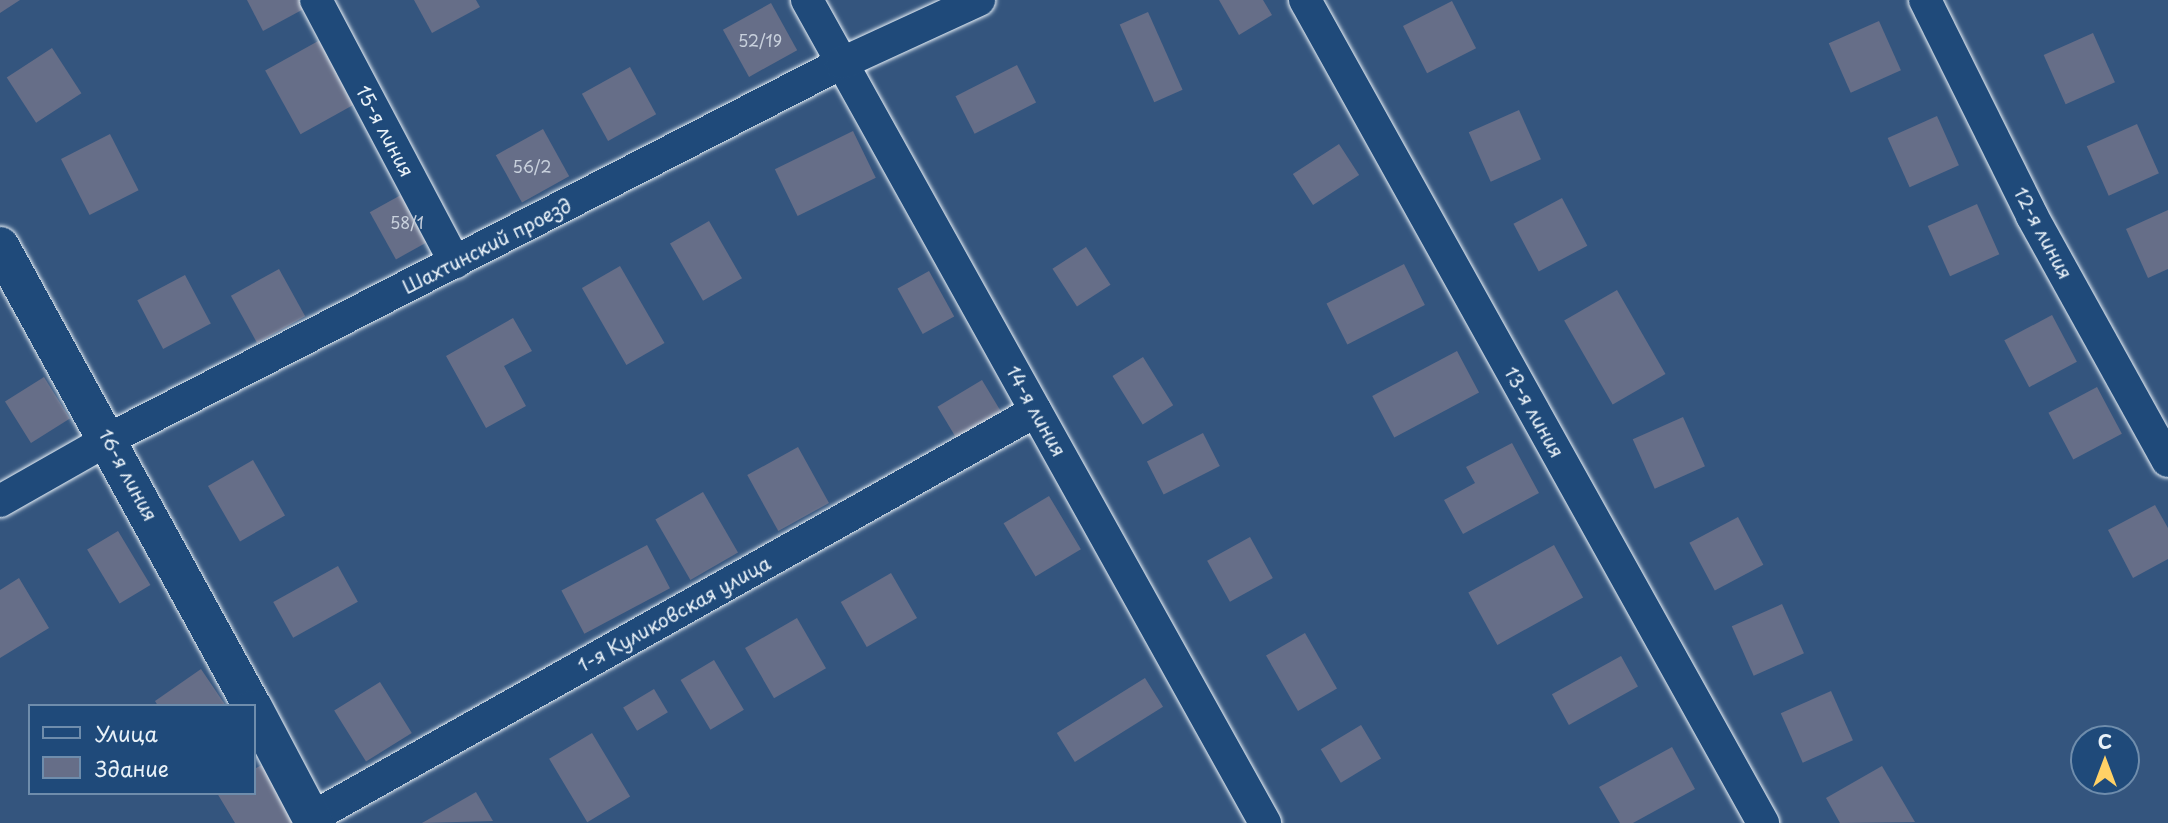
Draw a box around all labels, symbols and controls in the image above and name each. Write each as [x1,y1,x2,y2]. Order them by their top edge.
house number: 52/19 [738,30,782,50]
street label: 15-я линия [351,81,419,181]
house number: 56/2 [512,156,552,176]
street label: 12-я линия [2009,183,2077,283]
street label: Шахтинский проезд [399,194,575,298]
house number: 58/1 [390,212,424,232]
street label: 14-я линия [1001,361,1071,461]
street label: 13-я линия [1499,362,1569,462]
street label: 16-я линия [94,425,162,525]
street label: 1-я Куликовская улица [573,551,775,677]
legend [28,704,256,795]
text: Улица [95,717,158,749]
north arrow [2070,725,2140,795]
text: С [2098,727,2112,755]
text: Здание [95,752,169,784]

